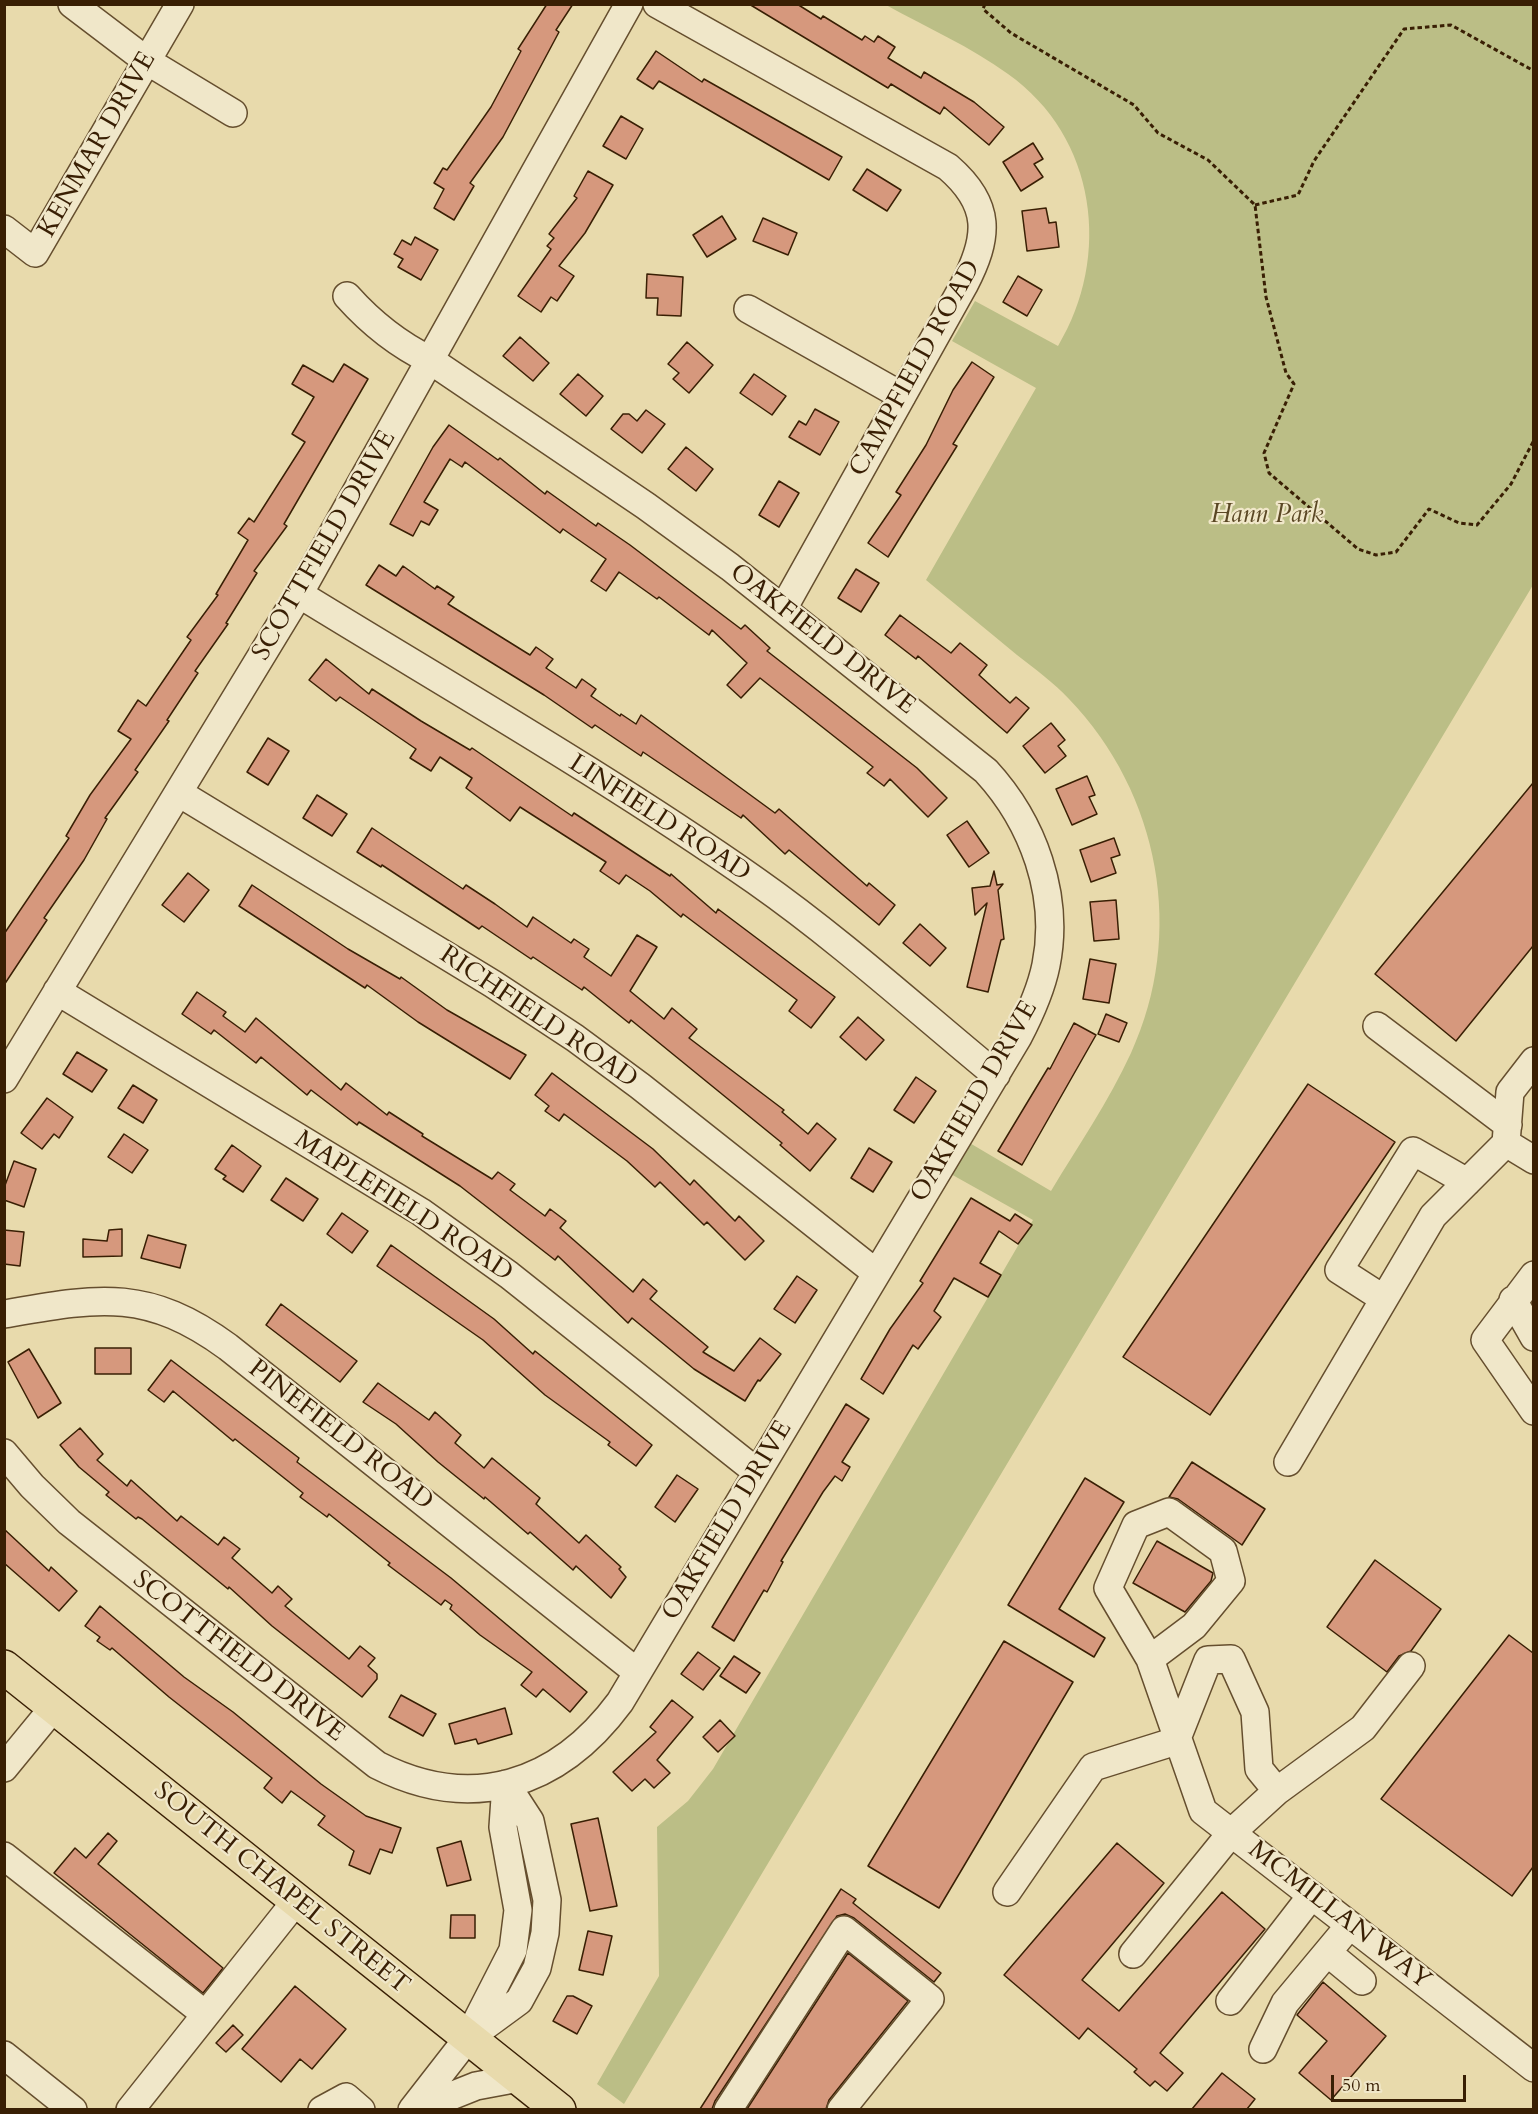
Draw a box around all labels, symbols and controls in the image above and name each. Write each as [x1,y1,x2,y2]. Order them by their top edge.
street label: KENMAR DRIVE [32,47,164,243]
street label: CAMPFIELD ROAD [844,256,988,482]
street label: SCOTTFIELD DRIVE [246,426,404,666]
park label: Hann Park [1211,500,1323,532]
street label: OAKFIELD DRIVE [723,558,921,722]
street label: LINFIELD ROAD [562,749,756,889]
street label: RICHFIELD ROAD [433,940,643,1096]
street label: OAKFIELD DRIVE [905,996,1045,1208]
street label: MAPLEFIELD ROAD [288,1125,518,1289]
street label: PINEFIELD ROAD [241,1354,439,1518]
street label: OAKFIELD DRIVE [656,1416,800,1626]
street label: SCOTTFIELD DRIVE [126,1565,350,1749]
street label: SOUTH CHAPEL STREET [147,1776,415,2002]
street label: MCMILLAN WAY [1241,1835,1437,1997]
scale bar [1334,2063,1469,2101]
text: 50 m [1342,2073,1381,2098]

